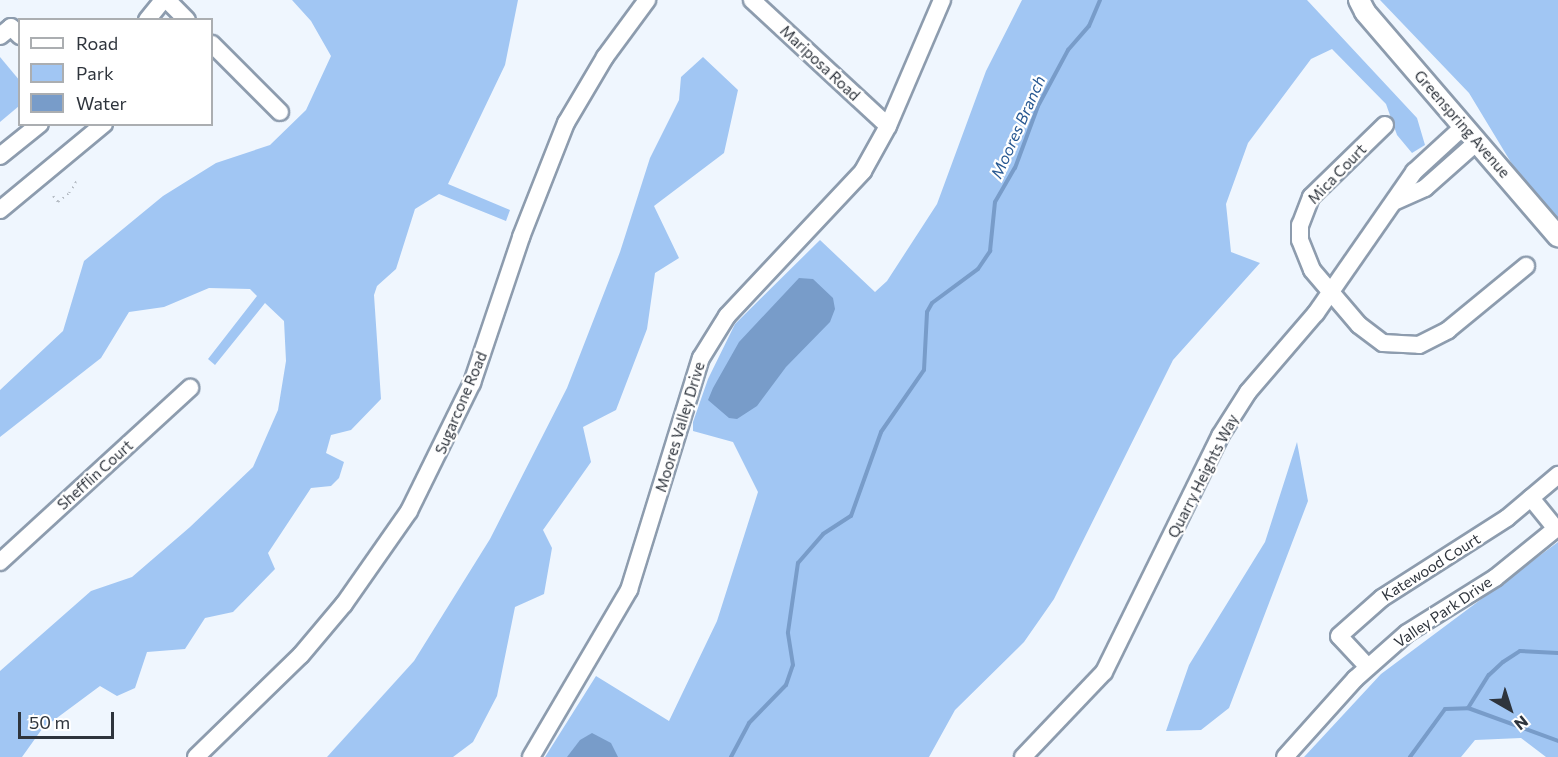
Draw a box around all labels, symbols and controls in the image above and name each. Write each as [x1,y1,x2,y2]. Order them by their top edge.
legend [18,18,213,126]
street label: Mariposa Road [777,22,863,104]
text: Road [76,32,118,54]
text: Park [76,62,114,84]
street label: Greenspring Avenue [1410,67,1514,181]
water label: Moores Branch [987,73,1049,181]
text: Water [76,92,127,114]
street label: Mica Court [1304,140,1370,208]
street label: Sugarcone Road [431,349,491,457]
street label: Moores Valley Drive [652,360,708,494]
street label: Quarry Heights Way [1164,411,1242,541]
street label: Shefflin Court [53,436,137,514]
street label: Katewood Court [1378,530,1484,604]
street label: Valley Park Drive [1391,573,1495,651]
north arrow [1480,679,1540,739]
scale bar [21,700,117,738]
text: 50 m [29,711,70,733]
text: N [1511,712,1532,735]

